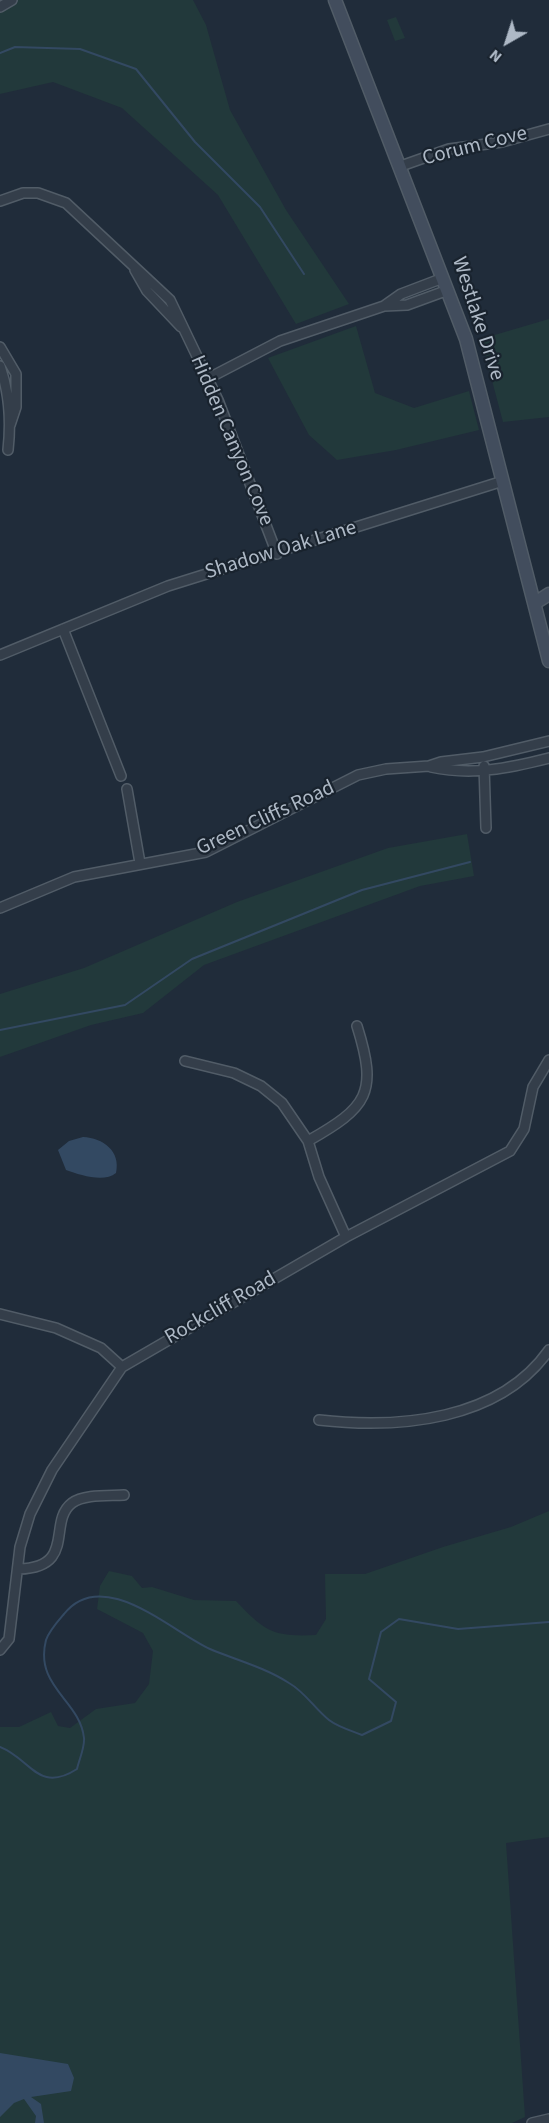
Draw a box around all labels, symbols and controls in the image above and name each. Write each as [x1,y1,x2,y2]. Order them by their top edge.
north arrow [477,12,537,72]
text: N [485,44,507,68]
street label: Corum Cove [420,122,530,172]
street label: Westlake Drive [445,254,509,384]
street label: Hidden Canyon Cove [184,352,278,530]
street label: Shadow Oak Lane [202,516,360,586]
street label: Green Cliffs Road [193,776,339,862]
street label: Rockcliff Road [161,1267,281,1351]

